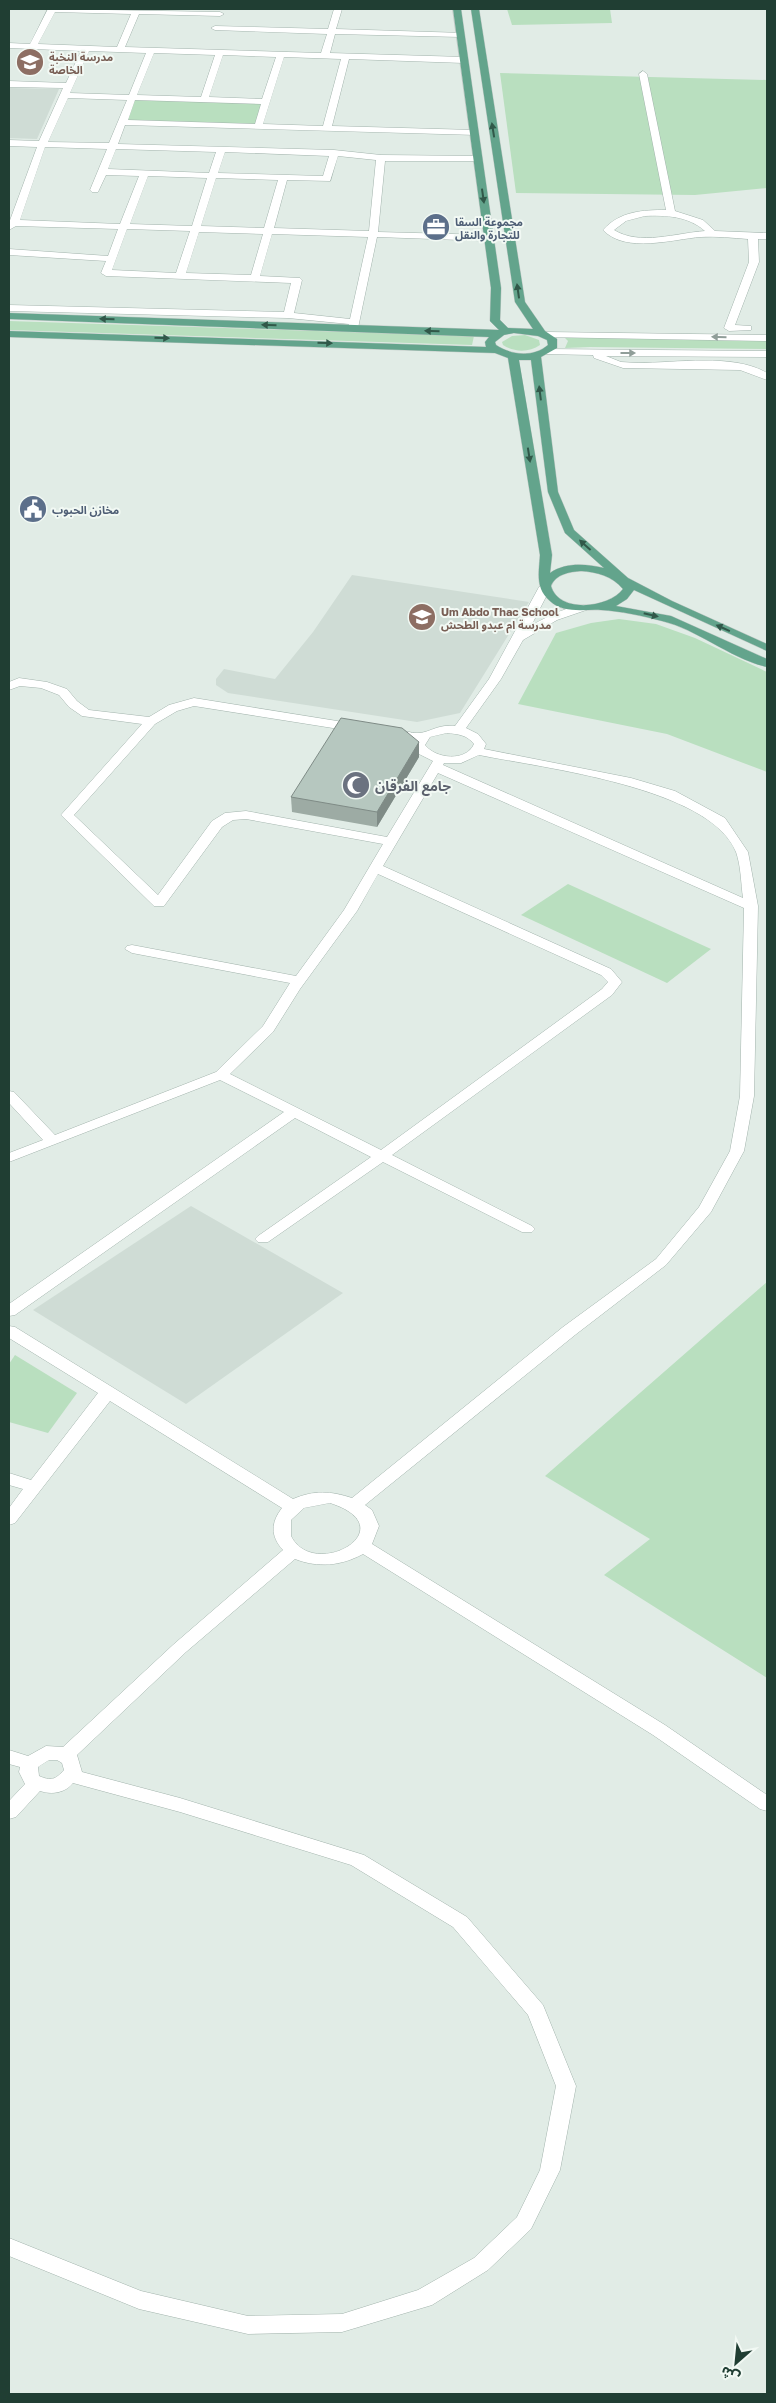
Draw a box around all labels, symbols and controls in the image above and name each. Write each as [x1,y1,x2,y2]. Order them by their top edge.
school or university icon: مدرسة النخبة الخاصة [15,47,45,77]
place label: مدرسة النخبة الخاصة [49,50,113,76]
one-way arrow [489,122,497,138]
one-way arrow [479,188,487,204]
office icon: مجموعة السقا للتجارة والنقل [421,212,451,242]
place label: مجموعة السقا للتجارة والنقل [455,215,523,242]
one-way arrow [514,283,522,299]
one-way arrow [99,315,115,323]
one-way arrow [261,320,277,328]
one-way arrow [424,326,440,334]
one-way arrow [710,333,726,341]
one-way arrow [155,335,171,343]
one-way arrow [317,340,333,348]
one-way arrow [621,349,637,357]
one-way arrow [536,385,544,401]
one-way arrow [526,448,534,464]
public building icon: مخازن الحبوب [18,494,48,524]
place label: مخازن الحبوب [52,503,119,517]
one-way arrow [578,539,591,550]
school or university icon: Um Abdo Thac School مدرسة ام عبدو الطحش [407,602,437,632]
place label: Um Abdo Thac School مدرسة ام عبدو الطحش [441,605,559,634]
one-way arrow [643,611,658,619]
one-way arrow [716,623,730,631]
mosque icon: جامع الفرقان [341,770,371,800]
place label: جامع الفرقان [375,777,451,796]
north arrow [711,2338,761,2388]
text: ش [717,2363,742,2387]

